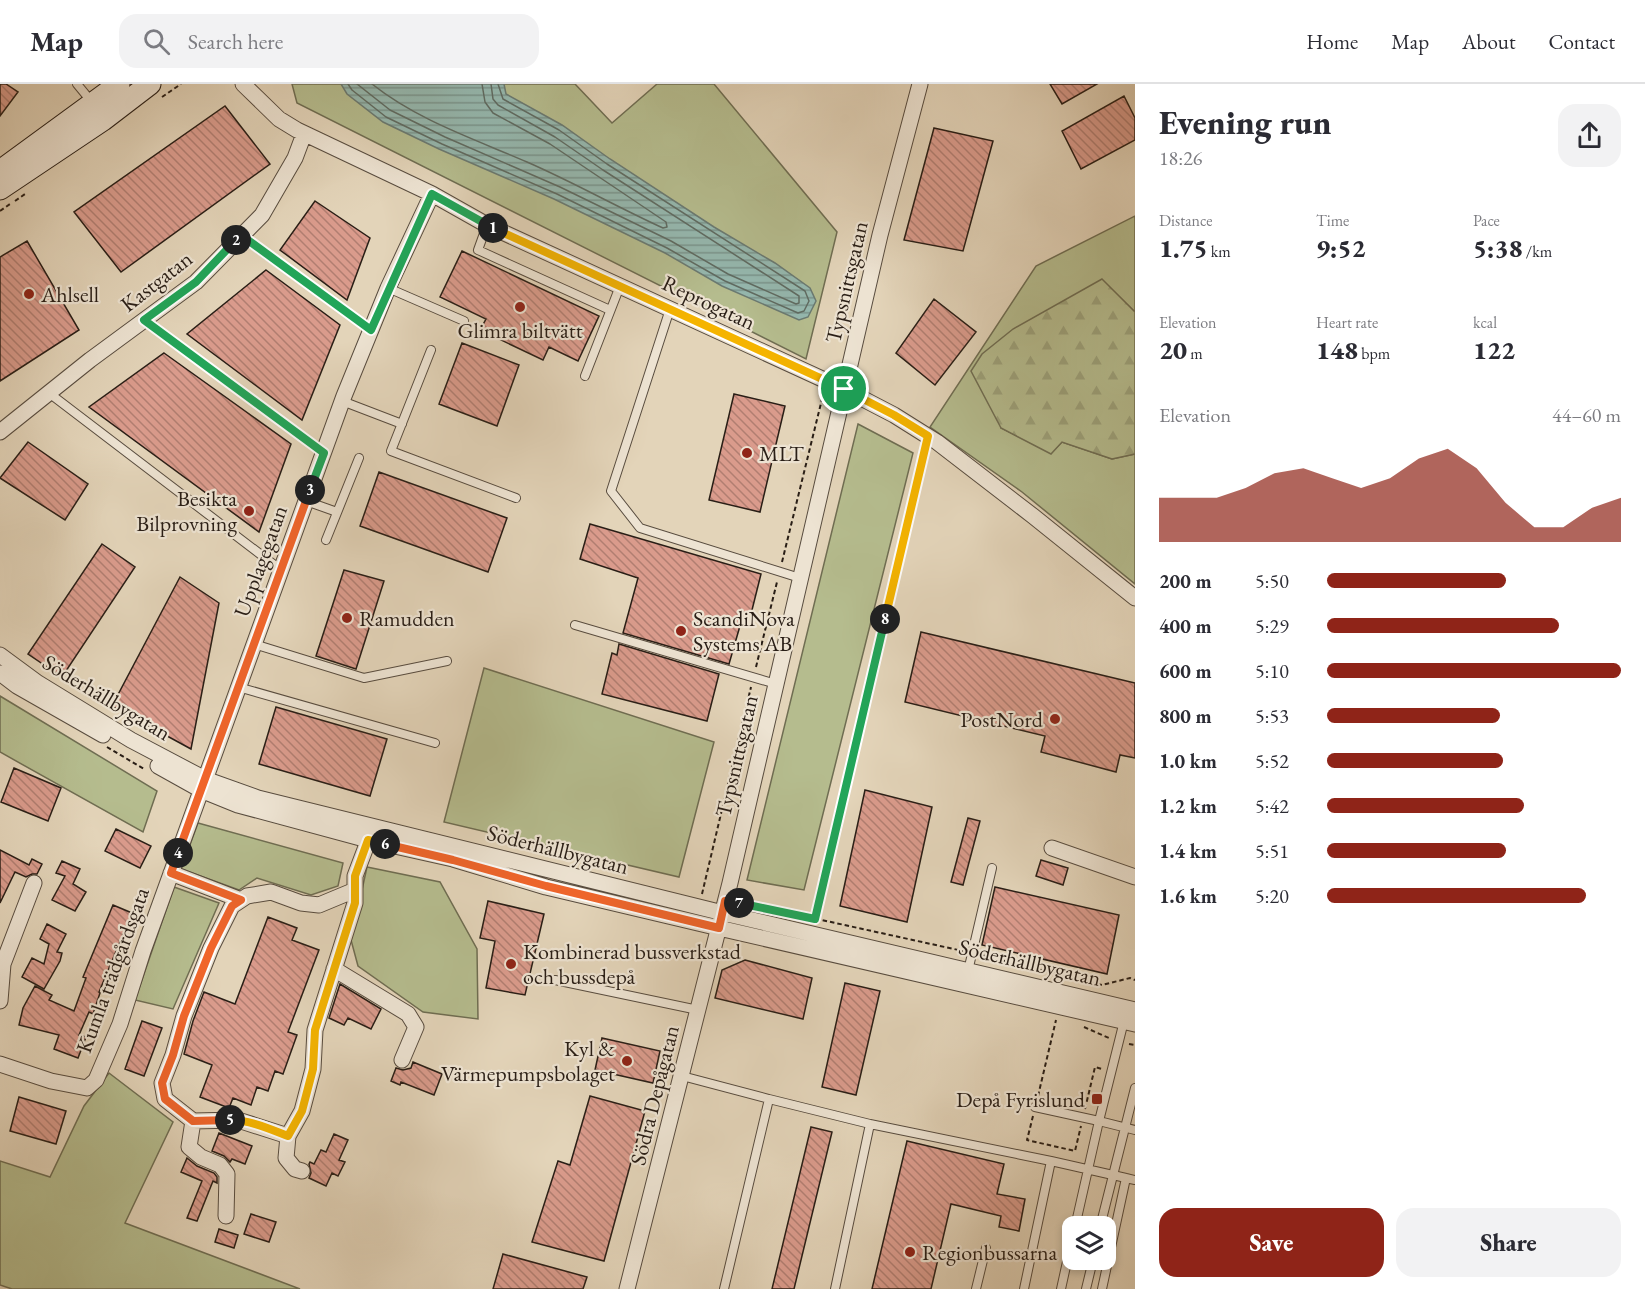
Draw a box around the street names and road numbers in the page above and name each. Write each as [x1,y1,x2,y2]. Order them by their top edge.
street label: Typsnittsgatan [818,218,875,346]
street label: Kastgatan [115,244,198,319]
street label: Reprogatan [658,268,760,337]
street label: Upplagegatan [227,501,294,621]
street label: Söderhällbygatan [37,648,177,747]
street label: Typsnittsgatan [708,692,765,820]
street label: Söderhällbygatan [484,818,632,881]
street label: Kumla trädgårdsgata [69,883,156,1057]
street label: Söderhällbygatan [956,932,1104,993]
street label: Södra Depågatan [623,1022,686,1168]

